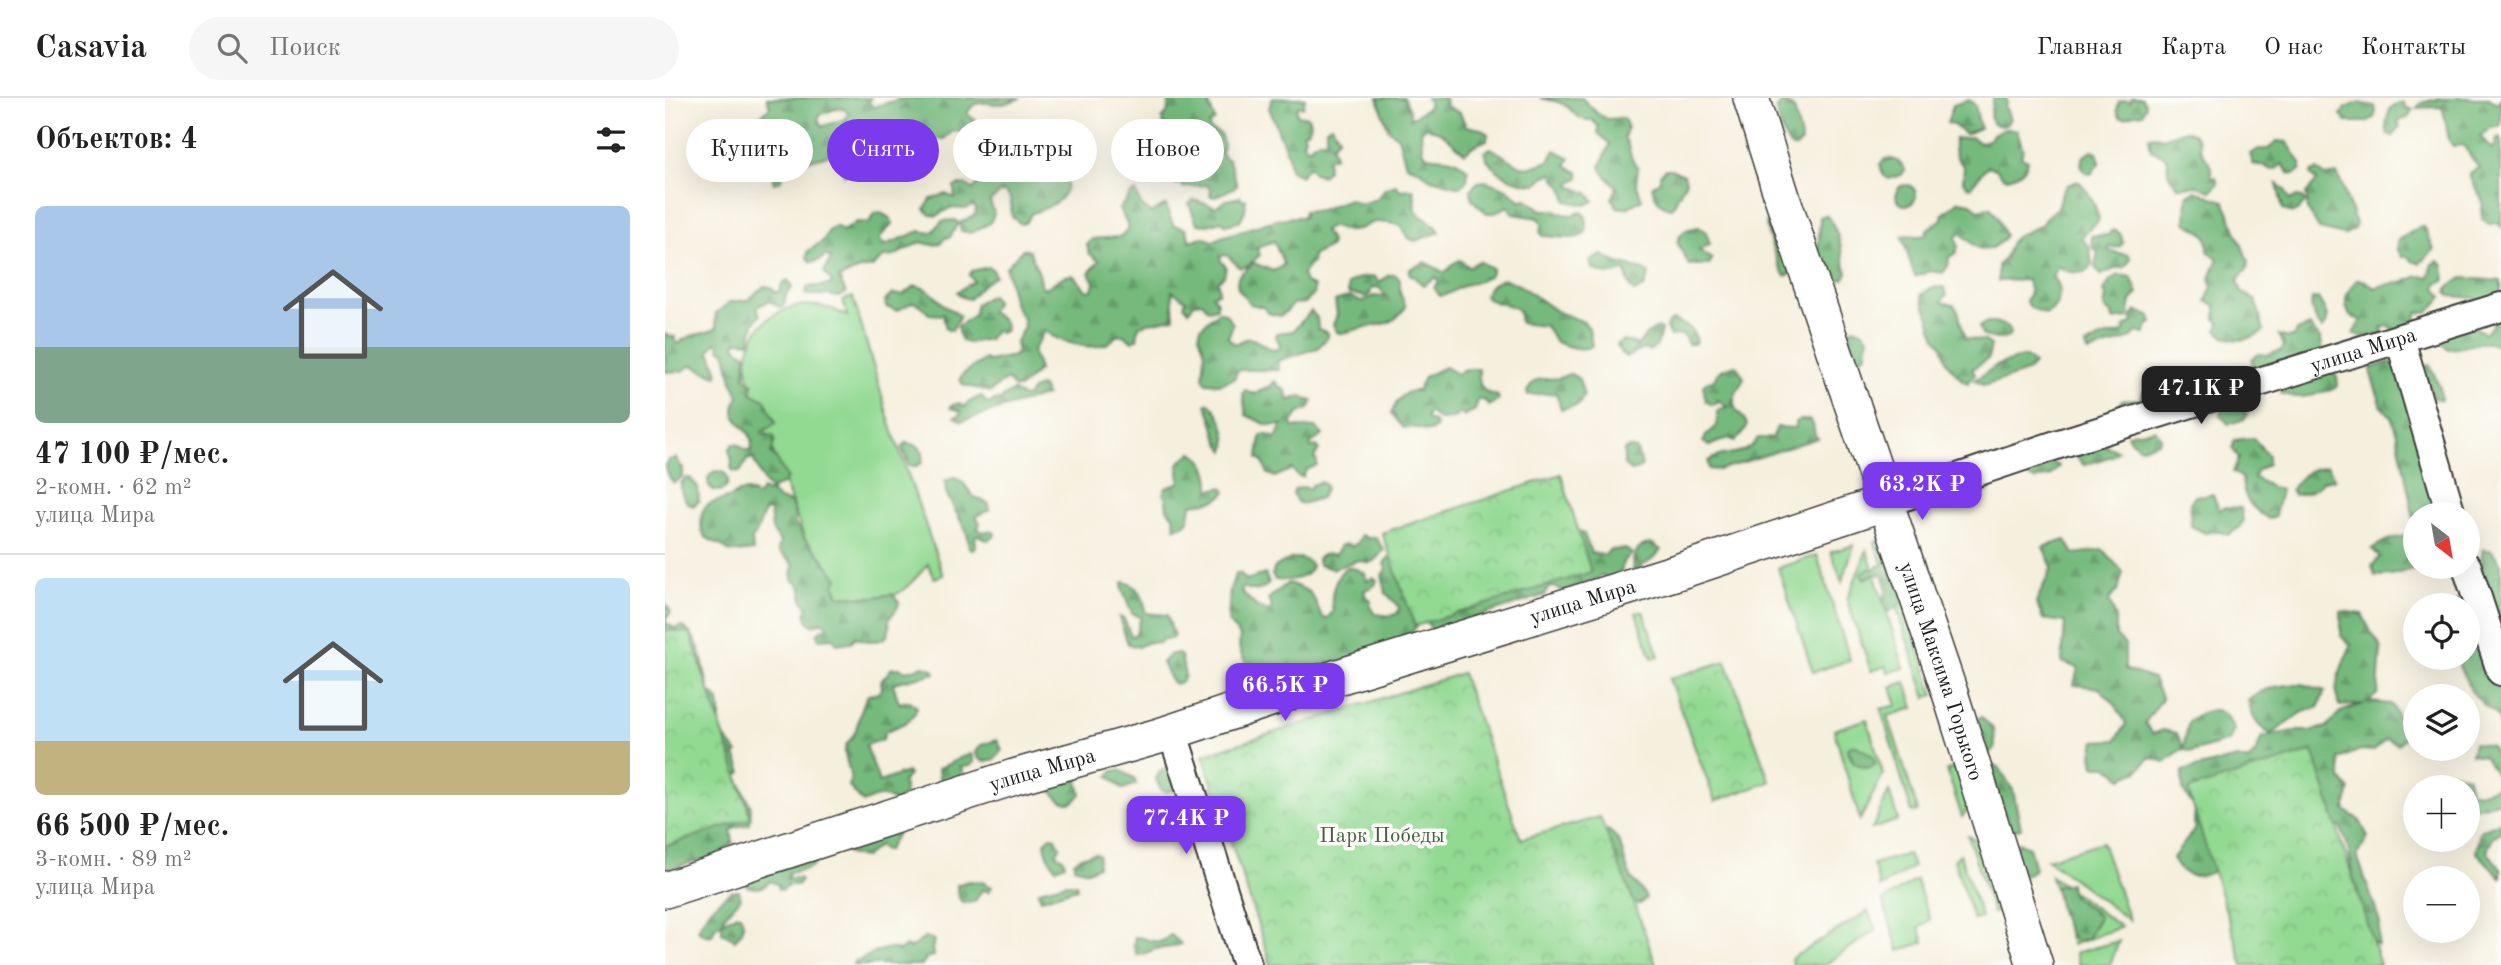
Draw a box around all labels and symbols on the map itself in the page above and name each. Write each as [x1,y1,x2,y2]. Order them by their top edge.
street label: улица Мира [2308,325,2419,377]
pin: 47.1K ₽ [2136,366,2266,426]
pin: 63.2K ₽ [1857,462,1987,522]
north arrow [2403,502,2480,579]
street label: улица Максима Горького [1894,560,1986,783]
street label: улица Мира [1527,576,1639,629]
pin: 66.5K ₽ [1220,664,1350,723]
street label: улица Мира [987,745,1098,796]
pin: 77.4K ₽ [1121,796,1251,856]
park label: Парк Победы [1319,826,1445,847]

